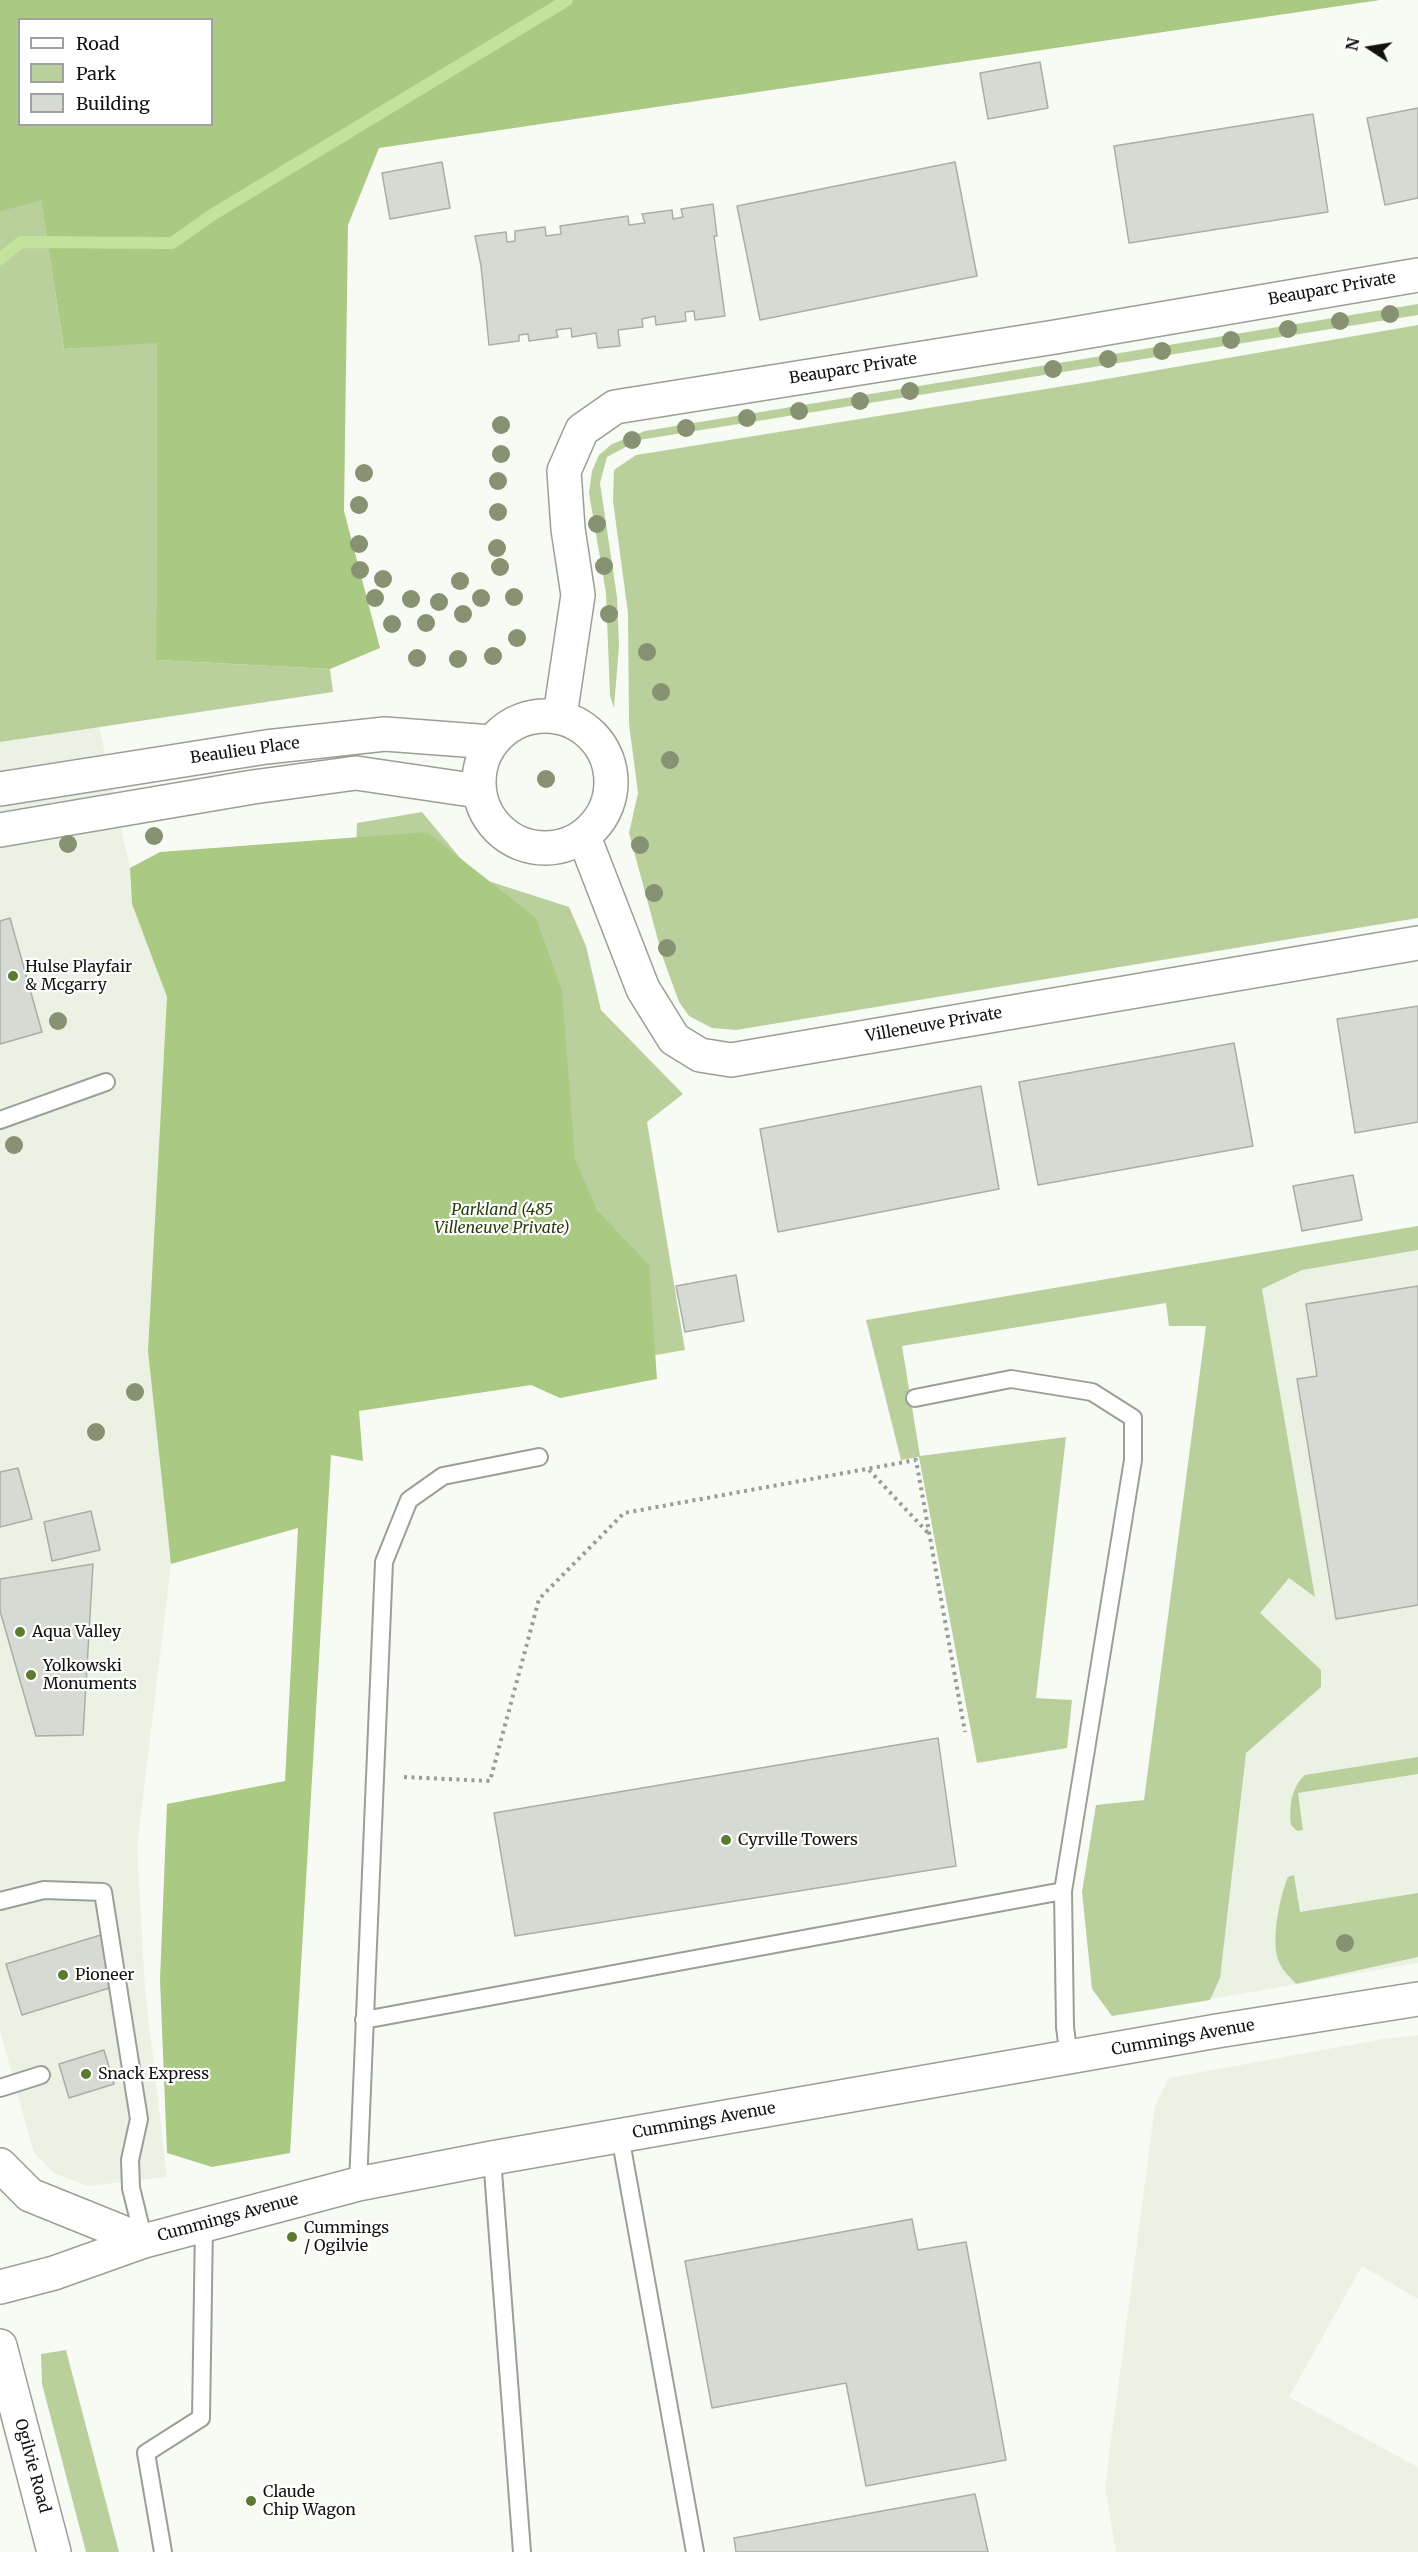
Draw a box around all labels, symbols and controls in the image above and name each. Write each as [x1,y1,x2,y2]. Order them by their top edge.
legend [18,18,213,126]
north arrow [1340,18,1400,78]
text: Road [76,32,120,55]
text: N [1341,36,1363,53]
text: Park [76,62,116,85]
text: Building [76,92,150,115]
street label: Beauparc Private [1267,268,1397,310]
street label: Beauparc Private [788,349,918,389]
street label: Beaulieu Place [189,734,301,768]
place label: Hulse Playfair & Mcgarry [25,957,132,995]
marker: Hulse Playfair & Mcgarry [6,969,20,983]
street label: Villeneuve Private [864,1004,1004,1046]
park label: Parkland (485 Villeneuve Private) [434,1200,570,1238]
place label: Aqua Valley [32,1622,121,1642]
marker: Aqua Valley [13,1625,27,1639]
place label: Yolkowski Monuments [43,1656,137,1694]
marker: Yolkowski Monuments [24,1668,38,1682]
place label: Cyrville Towers [738,1830,858,1850]
marker: Cyrville Towers [719,1833,733,1847]
place label: Pioneer [75,1965,134,1985]
marker: Pioneer [56,1968,70,1982]
street label: Cummings Avenue [1110,2016,1256,2060]
place label: Snack Express [98,2064,209,2084]
marker: Snack Express [79,2067,93,2081]
street label: Cummings Avenue [631,2099,777,2143]
street label: Cummings Avenue [155,2190,301,2246]
place label: Cummings / Ogilvie [304,2218,389,2256]
marker: Cummings / Ogilvie [285,2230,299,2244]
street label: Ogilvie Road [10,2417,54,2515]
place label: Claude Chip Wagon [263,2482,356,2520]
marker: Claude Chip Wagon [244,2494,258,2508]

